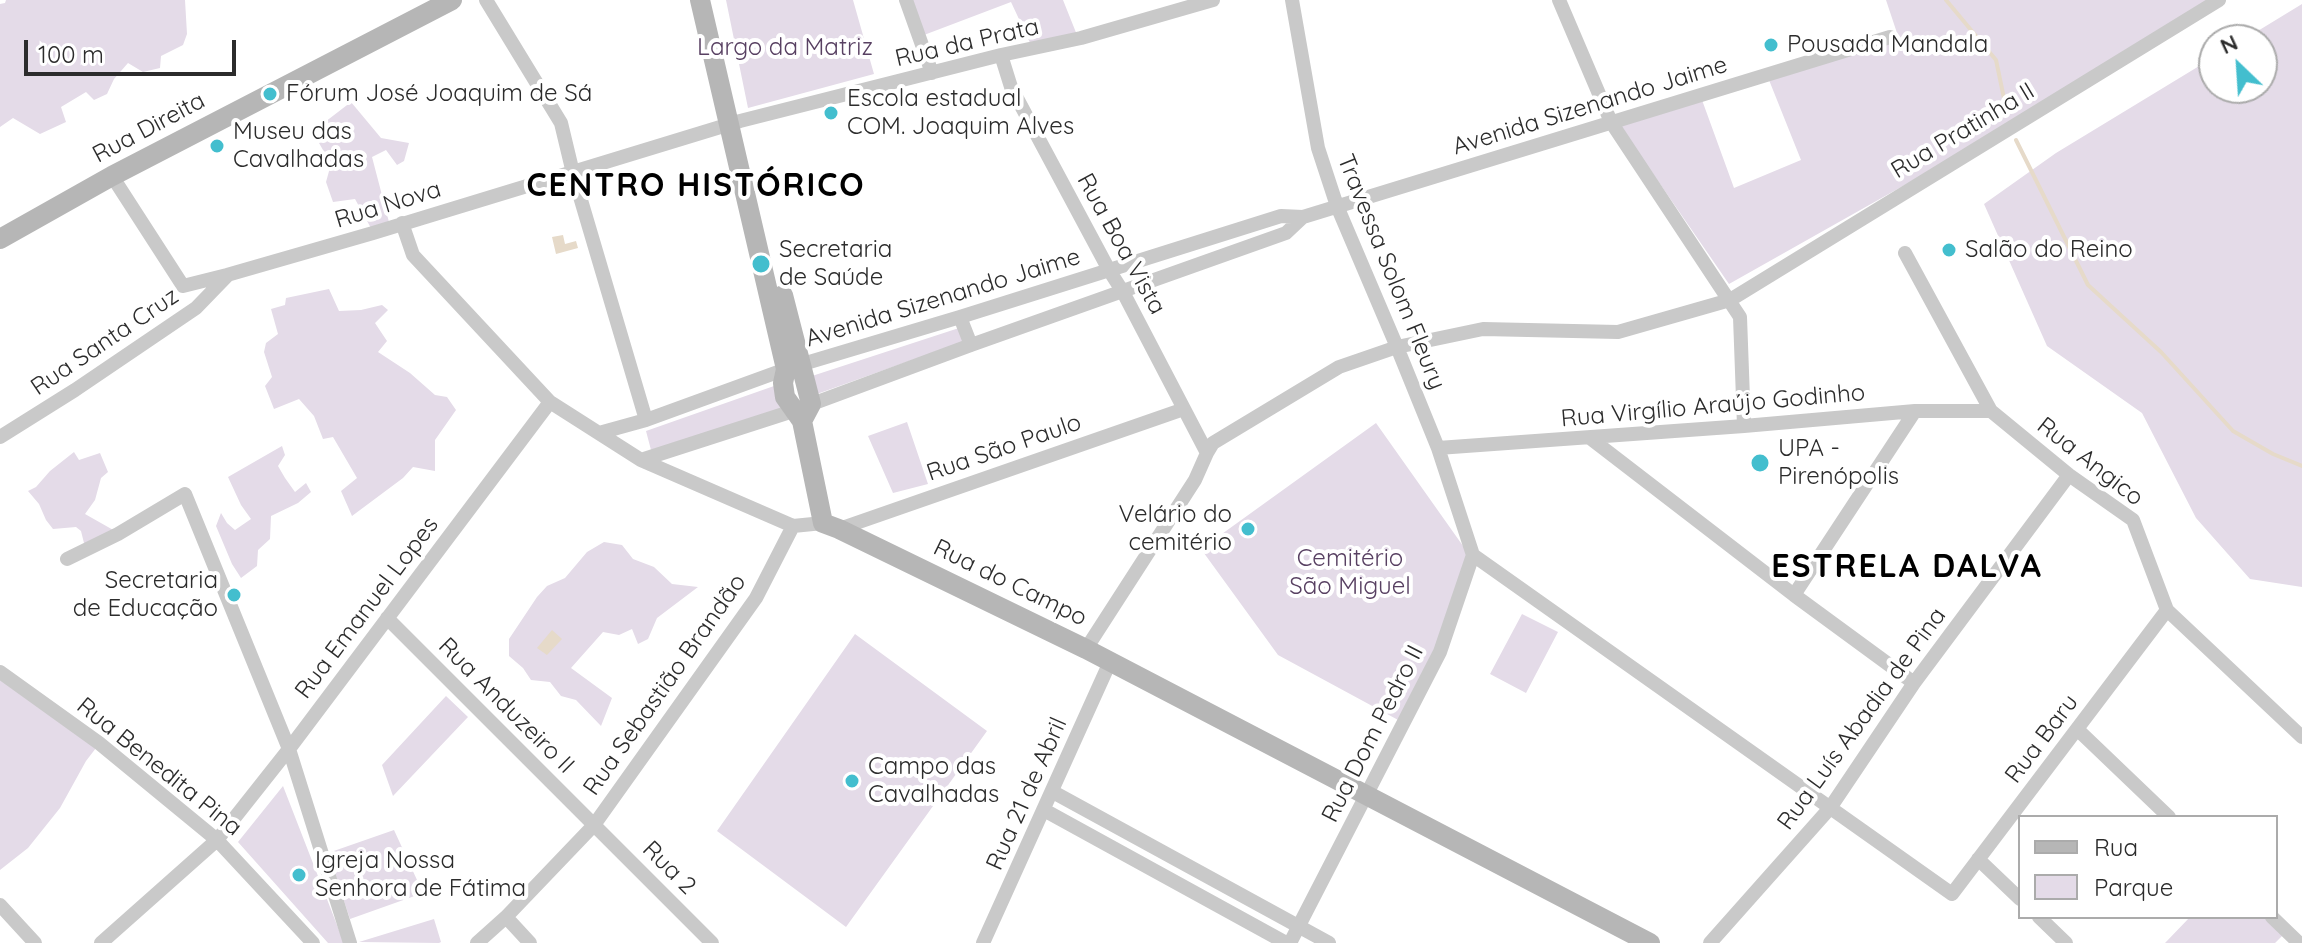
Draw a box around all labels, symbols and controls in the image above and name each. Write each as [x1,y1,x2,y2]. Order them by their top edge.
street label: Rua da Prata [892,12,1042,74]
scale bar [28,24,240,74]
north arrow [2198,24,2278,104]
text: N [2215,28,2242,60]
place label: Pousada Mandala [1787,31,1988,59]
park label: Largo da Matriz [697,34,873,62]
marker: Pousada Mandala [1762,36,1780,54]
text: 100 m [38,39,104,69]
street label: Avenida Sizenando Jaime [1449,50,1731,162]
street label: Rua Pratinha II [1886,77,2040,185]
place label: Fórum José Joaquim de Sá [286,80,592,108]
marker: Fórum José Joaquim de Sá [261,85,279,103]
place label: Escola estadual COM. Joaquim Alves [847,85,1074,141]
street label: Rua Direita [88,86,210,170]
marker: Escola estadual COM. Joaquim Alves [822,104,840,122]
place label: Museu das Cavalhadas [233,118,364,174]
marker: Museu das Cavalhadas [208,137,226,155]
street label: Travessa Solom Fleury [1331,150,1451,394]
district label: CENTRO HISTÓRICO [526,167,866,205]
street label: Rua Boa Vista [1070,168,1172,320]
street label: Rua Nova [331,175,445,235]
place label: Secretaria de Saúde [779,236,892,292]
place label: Salão do Reino [1965,236,2133,264]
marker: Salão do Reino [1940,241,1958,259]
street label: Avenida Sizenando Jaime [802,242,1084,354]
marker: Secretaria de Saúde [750,253,772,275]
street label: Rua Santa Cruz [26,282,184,402]
street label: Rua Virgílio Araújo Godinho [1560,378,1866,434]
street label: Rua São Paulo [923,408,1085,488]
street label: Rua Angico [2031,412,2149,512]
place label: UPA - Pirenópolis [1778,435,1899,491]
marker: UPA - Pirenópolis [1749,452,1771,474]
place label: Velário do cemitério [1119,501,1232,557]
street label: Rua Emanuel Lopes [289,511,445,705]
marker: Velário do cemitério [1239,520,1257,538]
street label: Rua do Campo [928,533,1092,633]
park label: Cemitério São Miguel [1289,545,1411,601]
district label: ESTRELA DALVA [1771,548,2043,586]
place label: Secretaria de Educação [73,567,218,623]
street label: Rua Sebastião Brandão [578,569,752,801]
marker: Secretaria de Educação [225,586,243,604]
street label: Rua Luís Abadia de Pina [1772,602,1952,836]
street label: Rua Anduzeiro II [432,632,580,780]
street label: Rua Dom Pedro II [1316,641,1430,827]
street label: Rua Baru [1999,689,2085,789]
street label: Rua Benedita Pina [71,692,247,842]
street label: Rua 21 de Abril [981,713,1073,875]
place label: Campo das Cavalhadas [868,753,999,809]
marker: Campo das Cavalhadas [843,772,861,790]
legend [2018,815,2278,919]
text: Rua [2094,832,2138,862]
street label: Rua 2 [636,835,702,901]
place label: Igreja Nossa Senhora de Fátima [315,847,526,903]
marker: Igreja Nossa Senhora de Fátima [290,866,308,884]
text: Parque [2094,872,2173,902]

